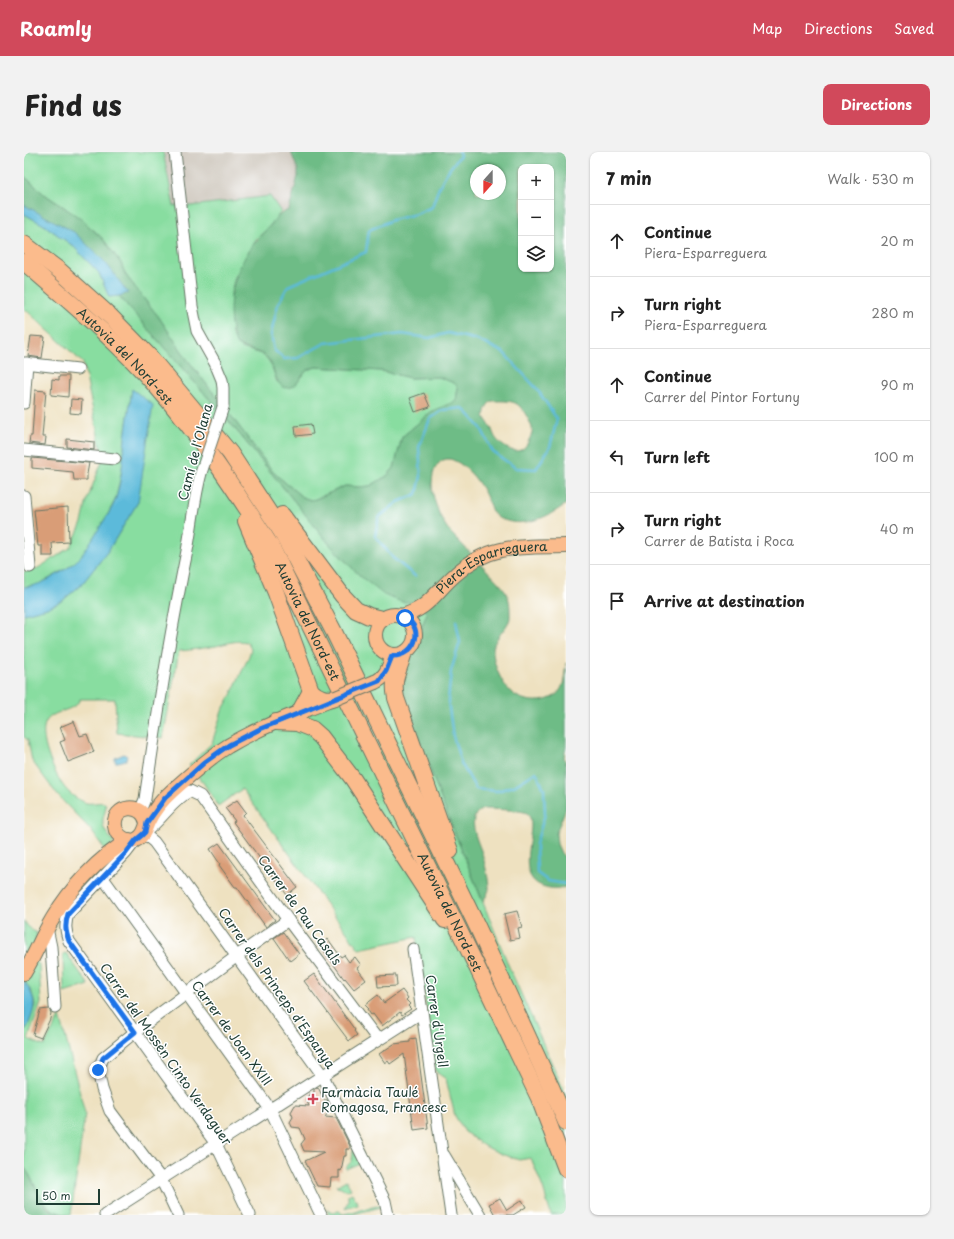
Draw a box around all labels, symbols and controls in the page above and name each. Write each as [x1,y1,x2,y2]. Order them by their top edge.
text: Roamly [20,14,92,42]
text: Map [752,18,782,39]
text: Directions [804,18,872,39]
text: Saved [894,18,934,39]
text: Find us [24,83,122,126]
button: Directions [823,84,930,125]
north arrow [470,164,506,200]
map controls [518,164,554,272]
button: + [518,164,554,200]
text: 7 min [606,165,652,191]
text: Walk · 530 m [827,169,914,188]
button: − [518,200,554,236]
text: Continue [644,220,712,243]
icon: ahead [606,230,628,252]
text: 20 m [880,231,914,250]
button: layers [518,236,554,272]
text: Piera-Esparreguera [644,243,767,262]
text: Turn right [644,292,721,315]
street label: Autovia del Nord-est [73,302,178,408]
icon: right [606,302,628,324]
text: 280 m [872,303,914,322]
text: Piera-Esparreguera [644,315,767,334]
text: Continue [644,364,712,387]
icon: ahead [606,374,628,396]
text: 90 m [881,375,914,394]
text: Carrer del Pintor Fortuny [644,387,800,406]
street label: Camí de l'Olana [172,400,217,502]
text: Turn left [644,445,710,468]
icon: left [606,446,628,468]
text: 100 m [874,447,914,466]
text: Turn right [644,508,721,531]
icon: right [606,518,628,540]
text: 40 m [880,519,914,538]
text: Carrer de Batista i Roca [644,531,794,550]
street label: Piera-Esparreguera [431,536,548,598]
street label: Autovia del Nord-est [271,558,345,683]
text: Arrive at destination [644,589,805,612]
icon: arrive [606,590,628,612]
route start [396,609,414,627]
street label: Autovia del Nord-est [413,849,488,974]
street label: Carrer de Pau Casals [254,851,347,969]
street label: Carrer dels Princeps d'Espanya [214,903,341,1073]
street label: Carrer del Mossèn Cinto Verdaguer [96,959,237,1150]
street label: Carrer d'Urgell [422,973,453,1069]
street label: Carrer de Joan XXIII [188,976,277,1089]
route end [89,1061,107,1079]
place label: Farmàcia Taulé Romagosa, Francesc [321,1082,447,1116]
marker: Farmàcia Taulé Romagosa, Francesc [308,1094,318,1104]
scale bar [36,1187,100,1206]
text: 50 m [42,1187,71,1204]

